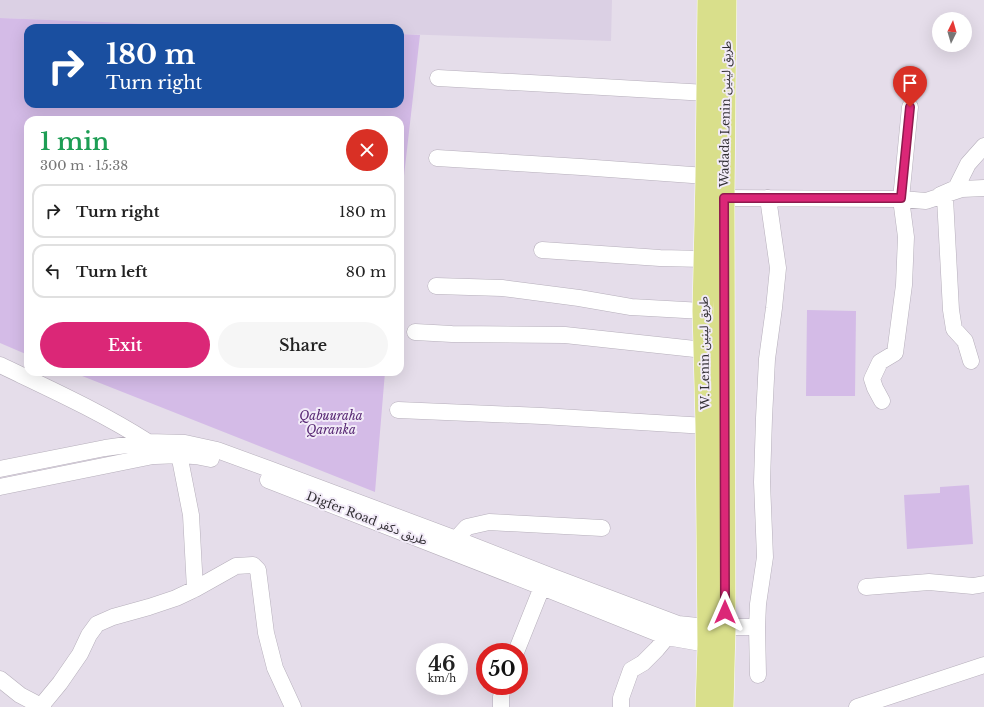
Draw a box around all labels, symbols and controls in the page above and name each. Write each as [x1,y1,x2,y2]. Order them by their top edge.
north arrow [932,12,972,52]
map controls [932,12,972,52]
text: 180 m [106,37,196,72]
icon: right [40,40,92,92]
street label: Wadada Lenin طريق لينين [716,41,735,188]
pin [893,66,927,107]
text: Turn right [106,72,202,94]
icon: arrive [899,72,921,94]
text: 1 min [40,127,109,156]
button: close [346,129,388,171]
text: 300 m · 15:38 [40,157,128,174]
icon: right [42,200,64,222]
text: Turn right [76,202,159,221]
text: 180 m [339,202,386,221]
icon: left [42,260,64,282]
text: Turn left [76,262,147,281]
text: 80 m [346,262,386,281]
street label: W. Lenin طريق لينين [696,296,714,411]
button: Exit [40,322,210,368]
button: Share [218,322,388,368]
park label: Qabuuraha Qaranka [299,408,363,437]
street label: Digfer Road طريق دكفر [304,488,430,549]
position arrow [704,591,746,633]
speed limit sign: 50 [476,643,528,695]
text: 46 [429,652,455,676]
text: km/h [428,672,456,685]

